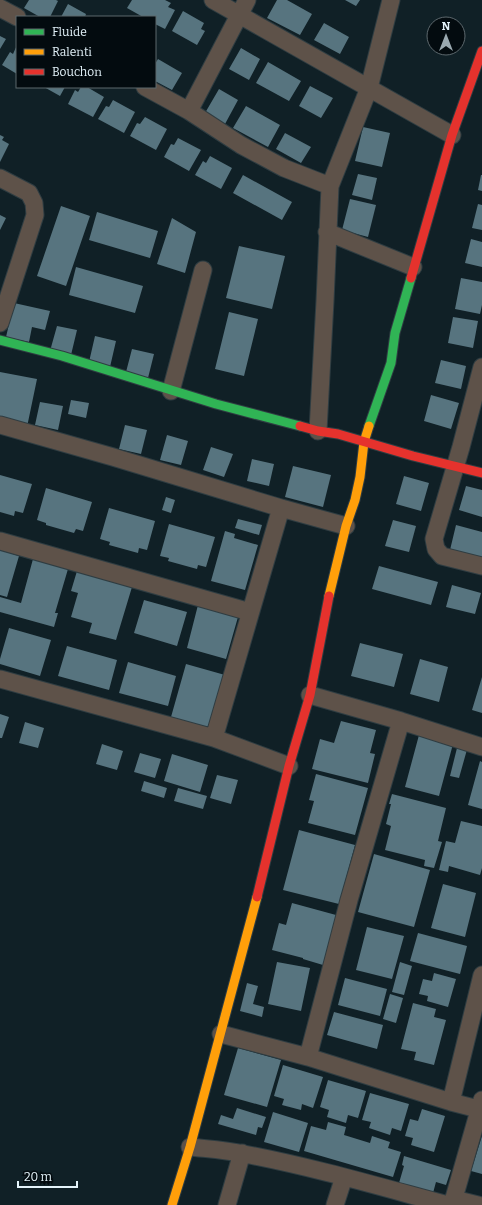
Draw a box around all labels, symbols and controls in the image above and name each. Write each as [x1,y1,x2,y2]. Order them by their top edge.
legend [16,16,156,88]
north arrow [426,16,466,56]
text: N [442,20,451,33]
text: Fluide [52,25,87,39]
text: Ralenti [52,45,92,59]
text: Bouchon [52,65,102,79]
scale bar [18,1163,77,1189]
text: 20 m [24,1170,53,1184]

